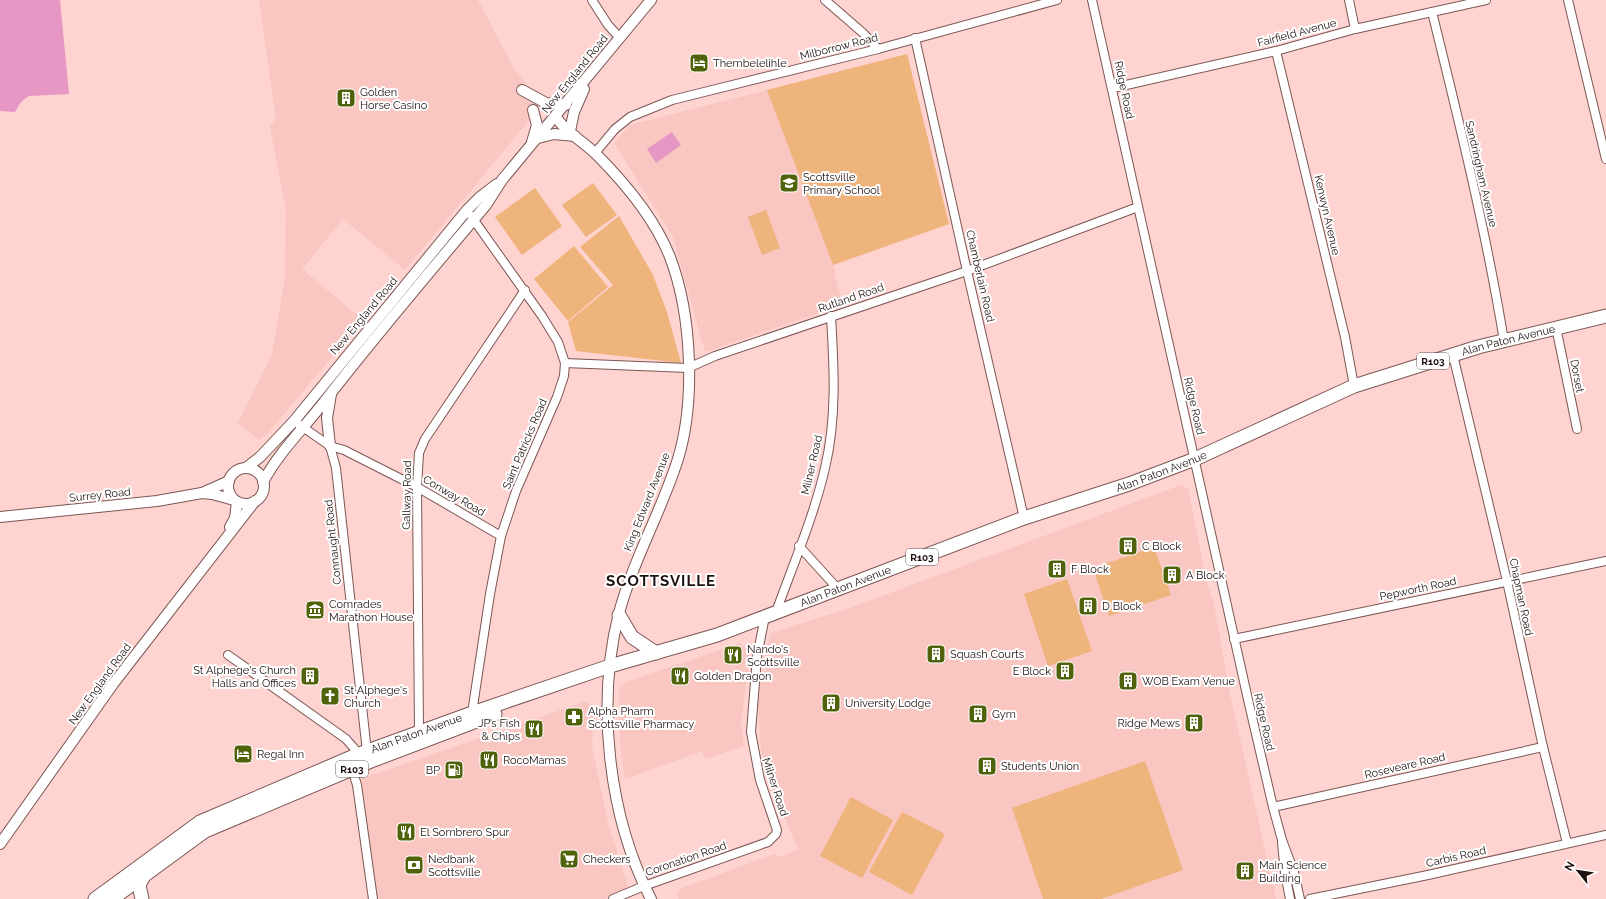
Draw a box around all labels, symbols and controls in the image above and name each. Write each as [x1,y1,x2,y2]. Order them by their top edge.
street label: Fairfield Avenue [1256,16,1338,50]
street label: Milborrow Road [799,31,880,63]
street label: New England Road [539,32,611,116]
hotel icon: Thembelelihle [688,52,710,74]
place label: Thembelelihle [713,57,787,70]
street label: Ridge Road [1112,60,1137,120]
place label: Golden Horse Casino [360,86,428,112]
building icon: Golden Horse Casino [335,87,357,109]
street label: Sandringham Avenue [1462,119,1500,229]
place label: Scottsville Primary School [803,171,880,197]
school or university icon: Scottsville Primary School [778,172,800,194]
street label: Kenwyn Avenue [1311,174,1343,257]
street label: Chamberlain Road [963,229,997,323]
street label: New England Road [328,274,400,357]
street label: Rutland Road [816,281,886,315]
street label: Alan Paton Avenue [1460,322,1557,358]
road number: R103 [1417,353,1449,369]
street label: Dorset [1567,358,1587,394]
street label: Ridge Road [1181,376,1207,436]
street label: Saint Patricks Road [500,397,550,491]
street label: Milner Road [799,434,825,496]
street label: Alan Paton Avenue [1114,448,1209,494]
street label: King Edward Avenue [621,450,673,553]
street label: Gallway Road [400,460,414,530]
street label: Conway Road [420,473,488,519]
street label: Surrey Road [69,485,132,505]
street label: Connaught Road [322,499,344,585]
building icon: C Block [1117,535,1139,557]
place label: C Block [1142,540,1181,553]
road number: R103 [906,549,938,565]
street label: Chapman Road [1506,557,1536,637]
building icon: F Block [1046,558,1068,580]
street label: Alan Paton Avenue [798,563,893,609]
place label: F Block [1071,563,1109,576]
building icon: A Block [1161,564,1183,586]
place label: A Block [1186,569,1225,582]
district label: SCOTTSVILLE [606,572,716,590]
street label: Pepworth Road [1378,574,1458,603]
building icon: D Block [1077,595,1099,617]
place label: Comrades Marathon House [329,598,414,624]
museum icon: Comrades Marathon House [304,599,326,621]
place label: D Block [1102,600,1142,613]
street label: New England Road [66,641,134,727]
place label: Nando's Scottsville [747,643,800,669]
building icon: Squash Courts [925,643,947,665]
restaurant icon: Nando's Scottsville [722,644,744,666]
place label: Squash Courts [950,648,1024,661]
building icon: E Block [1054,660,1076,682]
place label: St Alphege's Church Halls and Offices [193,664,296,690]
building icon: St Alphege's Church Halls and Offices [299,665,321,687]
restaurant icon: Golden Dragon [669,665,691,687]
place label: E Block [1013,665,1051,678]
place label: Golden Dragon [694,670,771,683]
building icon: WOB Exam Venue [1117,670,1139,692]
place label: WOB Exam Venue [1142,675,1235,688]
place label: St Alphege's Church [344,684,407,710]
church icon: St Alphege's Church [319,685,341,707]
building icon: University Lodge [820,692,842,714]
street label: Ridge Road [1251,692,1277,752]
place label: University Lodge [845,697,931,710]
building icon: Gym [967,703,989,725]
place label: Alpha Pharm Scottsville Pharmacy [588,705,694,731]
pharmacy icon: Alpha Pharm Scottsville Pharmacy [563,706,585,728]
place label: Gym [992,708,1016,721]
street label: Alan Paton Avenue [369,711,464,756]
building icon: Ridge Mews [1183,712,1205,734]
place label: JP’s Fish & Chips [478,717,520,743]
place label: Ridge Mews [1118,717,1180,730]
restaurant icon: JP’s Fish & Chips [523,718,545,740]
hotel icon: Regal Inn [232,743,254,765]
place label: Regal Inn [257,748,304,761]
restaurant icon: RocoMamas [478,749,500,771]
street label: Roseveare Road [1363,750,1447,782]
place label: RocoMamas [503,754,566,767]
building icon: Students Union [976,755,998,777]
street label: Milner Road [759,756,791,818]
fuel station icon: BP [443,759,465,781]
place label: Students Union [1001,760,1079,773]
road number: R103 [336,761,368,777]
place label: BP [426,764,440,777]
restaurant icon: El Sombrero Spur [395,821,417,843]
place label: El Sombrero Spur [420,826,509,839]
street label: Coronation Road [644,839,728,879]
street label: Carbis Road [1425,844,1487,870]
supermarket icon: Checkers [558,848,580,870]
north arrow [1558,851,1598,891]
place label: Nedbank Scottsville [428,853,481,879]
place label: Checkers [583,853,631,866]
bank icon: Nedbank Scottsville [403,854,425,876]
place label: Main Science Building [1259,859,1327,885]
text: N [1562,859,1578,873]
building icon: Main Science Building [1234,860,1256,882]

